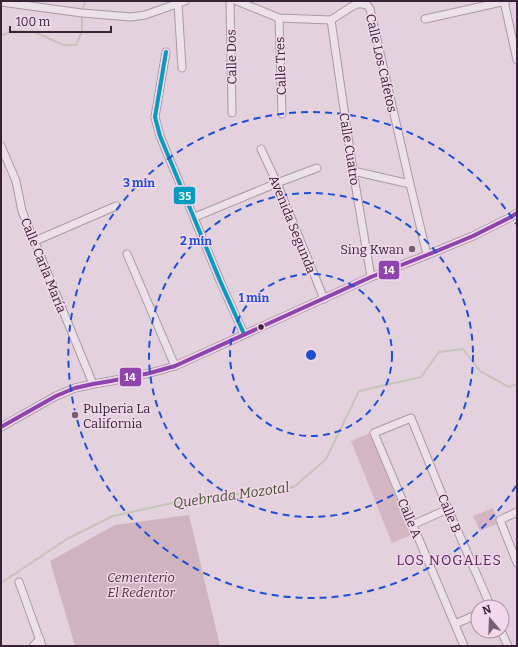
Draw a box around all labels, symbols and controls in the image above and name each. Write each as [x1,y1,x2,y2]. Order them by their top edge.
scale bar [10,8,111,34]
street label: Calle Los Cafetos [363,12,400,114]
text: 100 m [16,15,51,29]
street label: Calle Dos [224,29,239,85]
street label: Calle Tres [272,36,289,95]
street label: Calle Cuatro [336,112,363,186]
street label: Avenida Segunda [266,173,319,275]
text: 3 min [123,176,155,190]
line badge: 35 [173,186,196,205]
text: 35 [179,190,191,203]
street label: Calle Carla María [18,215,69,315]
text: 2 min [180,234,212,248]
place label: Sing Kwan [340,242,405,257]
marker: Sing Kwan [407,244,417,254]
line badge: 14 [378,260,400,280]
text: 14 [383,264,395,277]
text: 1 min [239,291,269,305]
unlabelled marker [256,322,266,332]
centre of rings [304,348,318,362]
line badge: 14 [119,367,142,387]
text: 14 [124,371,136,384]
place label: Pulperia La California [83,401,150,431]
marker: Pulperia La California [70,410,80,420]
water label: Quebrada Mozotal [172,479,290,512]
street label: Calle B [435,491,464,535]
street label: Calle A [394,496,425,541]
district label: LOS NOGALES [396,552,502,569]
park label: Cementerio El Redentor [107,570,175,600]
north arrow [470,599,510,639]
text: N [481,602,494,618]

